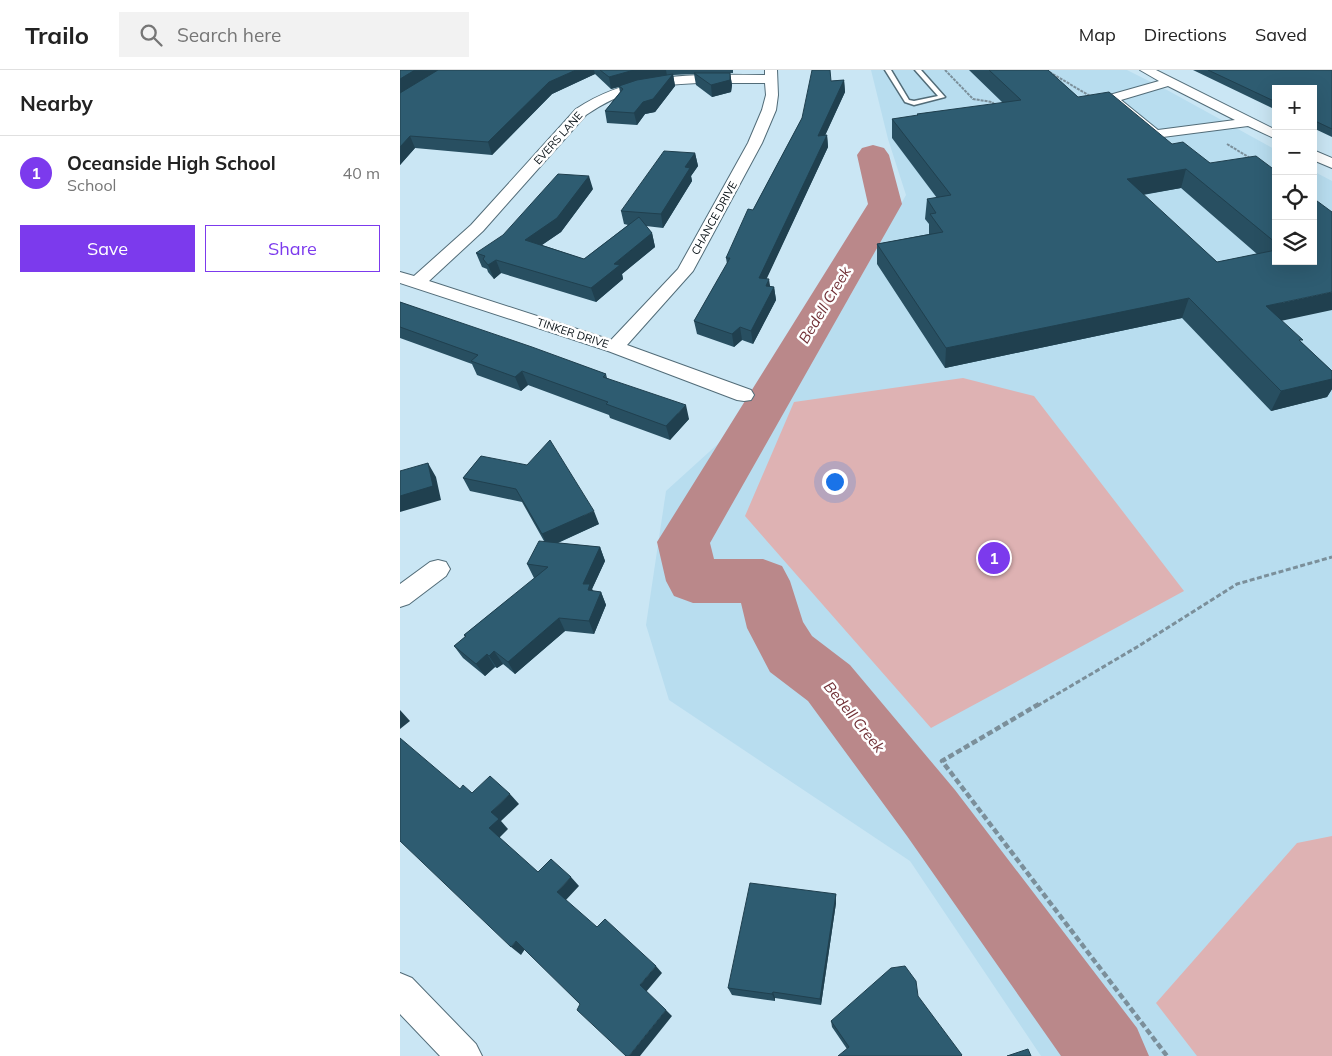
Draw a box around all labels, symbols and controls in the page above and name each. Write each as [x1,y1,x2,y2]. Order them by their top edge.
search box [119,12,469,57]
text: Trailo [25,20,89,50]
icon: search [137,21,165,49]
text: Search here [177,23,281,47]
text: Map [1079,23,1116,46]
text: Directions [1144,23,1227,46]
text: Saved [1255,23,1307,46]
map controls [1272,85,1317,265]
button: + [1272,85,1317,130]
text: Nearby [20,90,93,116]
street label: EVERS LANE [531,109,585,167]
button: − [1272,130,1317,175]
text: Oceanside High School [67,151,276,175]
text: 1 [31,163,41,183]
text: 40 m [343,163,380,183]
text: School [67,175,116,195]
button: locate [1272,175,1317,220]
street label: CHANCE DRIVE [688,179,740,257]
button: layers [1272,220,1317,265]
button: Save [20,225,195,272]
button: Share [205,225,380,272]
water label: Bedell Creek [794,262,856,347]
street label: TINKER DRIVE [535,315,611,351]
your location [822,469,848,495]
pin: 1 [978,539,1010,577]
water label: Bedell Creek [820,677,890,757]

